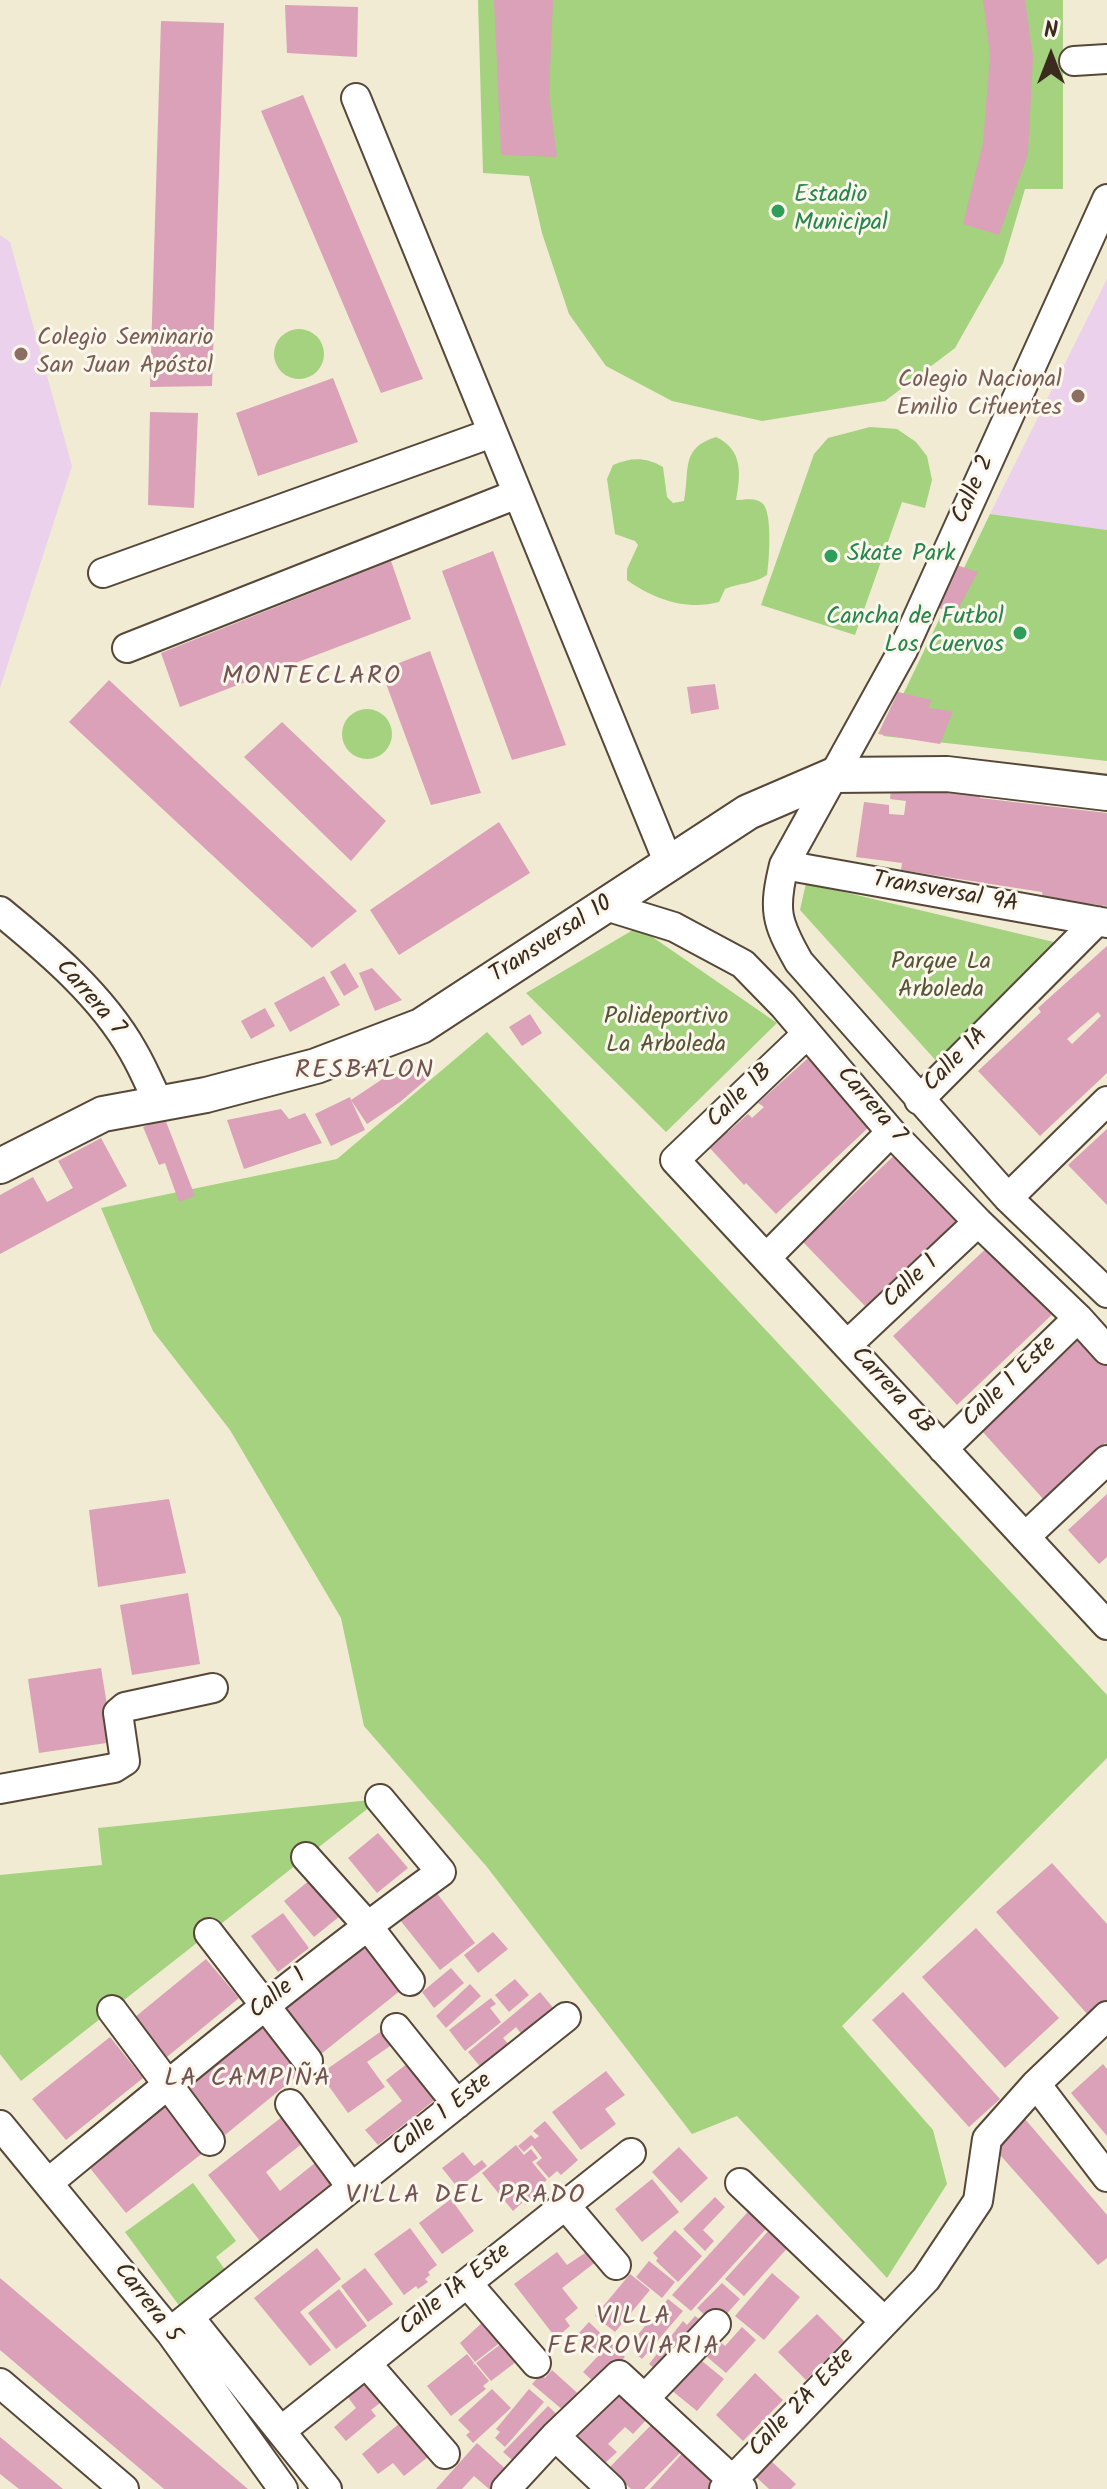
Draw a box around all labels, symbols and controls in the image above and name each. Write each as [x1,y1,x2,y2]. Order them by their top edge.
text: N [1044,14,1058,49]
north arrow [1011,16,1091,96]
place label: Estadio Municipal [794,183,888,239]
marker: Estadio Municipal [769,202,787,220]
place label: Colegio Seminario San Juan Apóstol [37,326,213,382]
marker: Colegio Seminario San Juan Apóstol [12,345,30,363]
place label: Colegio Nacional Emilio Cifuentes [896,368,1062,424]
marker: Colegio Nacional Emilio Cifuentes [1069,387,1087,405]
street label: Calle 2 [947,451,1003,529]
place label: Skate Park [847,542,955,570]
marker: Skate Park [822,547,840,565]
place label: Cancha de Futbol Los Cuervos [826,605,1004,661]
marker: Cancha de Futbol Los Cuervos [1011,624,1029,642]
district label: MONTECLARO [222,663,402,695]
street label: Transversal 9A [870,867,1020,921]
street label: Transversal 10 [485,891,619,991]
park label: Parque La Arboleda [891,950,991,1006]
street label: Carrera 7 [48,955,130,1043]
park label: Polideportivo La Arboleda [604,1005,728,1061]
street label: Calle 1A [919,1023,995,1099]
district label: RESBALON [295,1057,435,1089]
street label: Calle 1B [702,1059,780,1135]
street label: Carrera 7 [829,1062,911,1150]
street label: Calle 1 [878,1250,946,1316]
street label: Calle 1 Este [958,1331,1064,1435]
street label: Carrera 6B [843,1342,939,1442]
street label: Calle 1 [245,1963,313,2027]
district label: LA CAMPIÑA [164,2065,332,2097]
street label: Calle 1 Este [387,2068,499,2164]
district label: VILLA DEL PRADO [346,2182,586,2214]
street label: Calle 1A Este [394,2238,518,2344]
street label: Carrera 5 [106,2258,186,2350]
district label: VILLA FERROVIARIA [547,2303,721,2364]
street label: Calle 2A Este [744,2344,862,2464]

